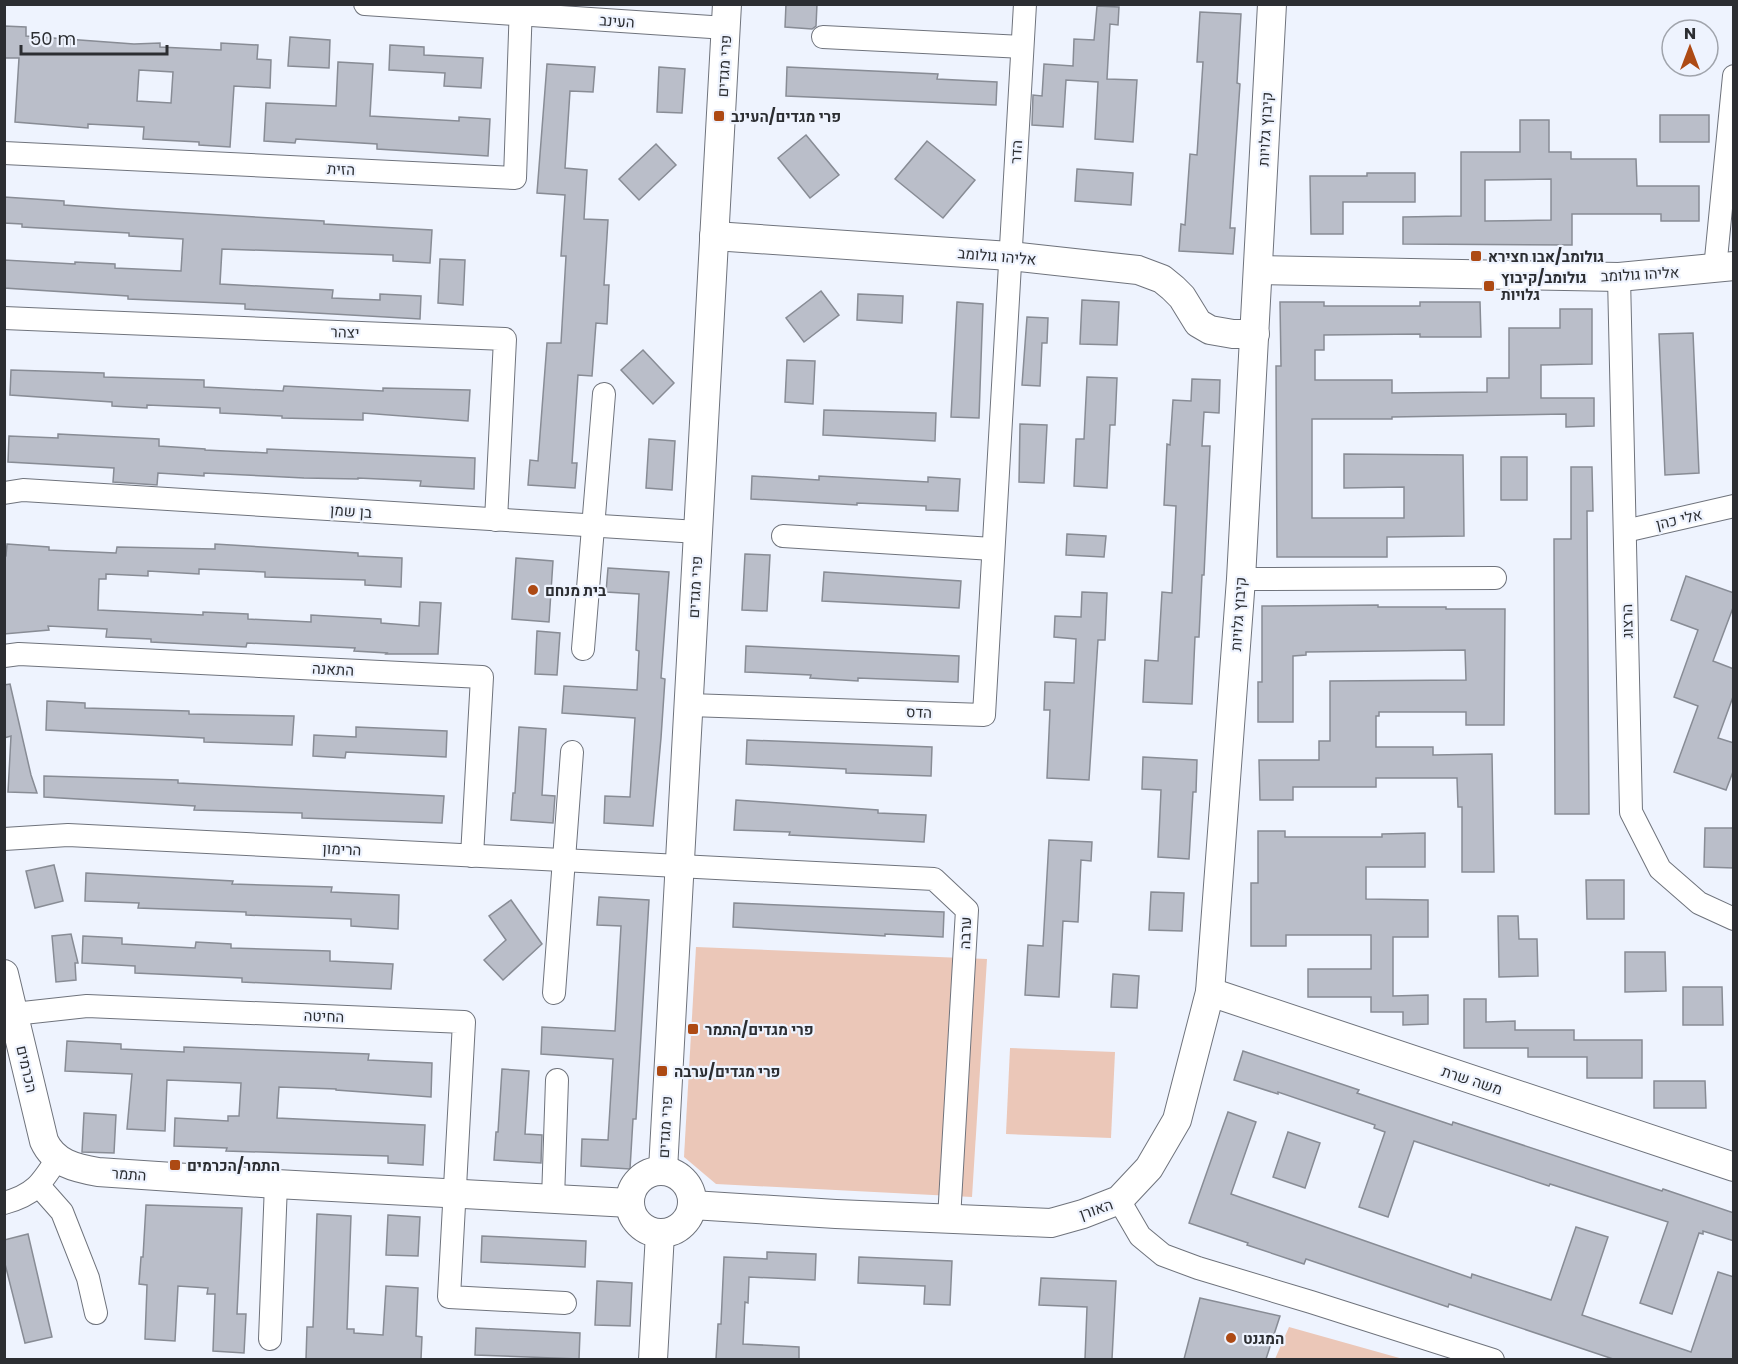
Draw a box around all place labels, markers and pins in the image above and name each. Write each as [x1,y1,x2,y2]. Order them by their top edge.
place label: פרי מגדים/העינב [731,106,841,127]
marker: פרי מגדים/העינב [712,109,726,123]
place label: גולומב/אבו חצירא [1488,246,1604,267]
marker: גולומב/אבו חצירא [1469,249,1483,263]
place label: גולומב/קיבוץ גלויות [1501,267,1587,305]
marker: גולומב/קיבוץ גלויות [1482,279,1496,293]
place label: בית מנחם [545,580,606,601]
marker: בית מנחם [526,583,540,597]
place label: פרי מגדים/התמר [705,1019,814,1040]
marker: פרי מגדים/התמר [686,1022,700,1036]
place label: פרי מגדים/ערבה [674,1061,781,1082]
marker: פרי מגדים/ערבה [655,1064,669,1078]
place label: התמר/הכרמים [187,1155,280,1176]
marker: התמר/הכרמים [168,1158,182,1172]
place label: המגנט [1243,1328,1284,1349]
marker: המגנט [1224,1331,1238,1345]

